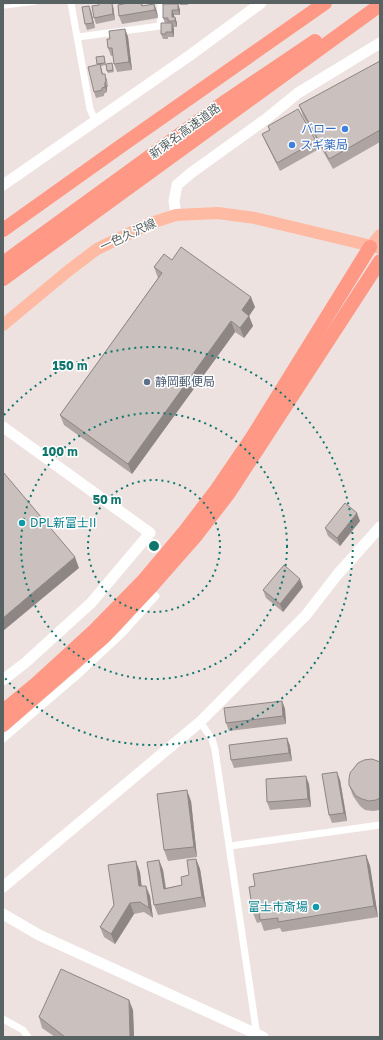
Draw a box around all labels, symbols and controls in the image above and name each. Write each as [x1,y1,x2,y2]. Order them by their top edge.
street label: 新東名高速道路 [146,100,223,161]
place label: バロー [301,121,337,136]
marker: バロー [340,124,350,134]
place label: スギ薬局 [300,137,348,152]
marker: スギ薬局 [287,140,297,150]
street label: 一色久沢線 [97,215,158,254]
text: 150 m [53,358,87,373]
place label: 静岡郵便局 [155,374,215,389]
marker: 静岡郵便局 [142,377,152,387]
text: 100 m [42,444,78,459]
text: 50 m [93,492,121,507]
place label: DPL新富士II [30,515,97,530]
marker: DPL新富士II [17,518,27,528]
centre of rings [147,539,161,553]
place label: 富士市斎場 [248,899,308,914]
marker: 富士市斎場 [311,902,321,912]

